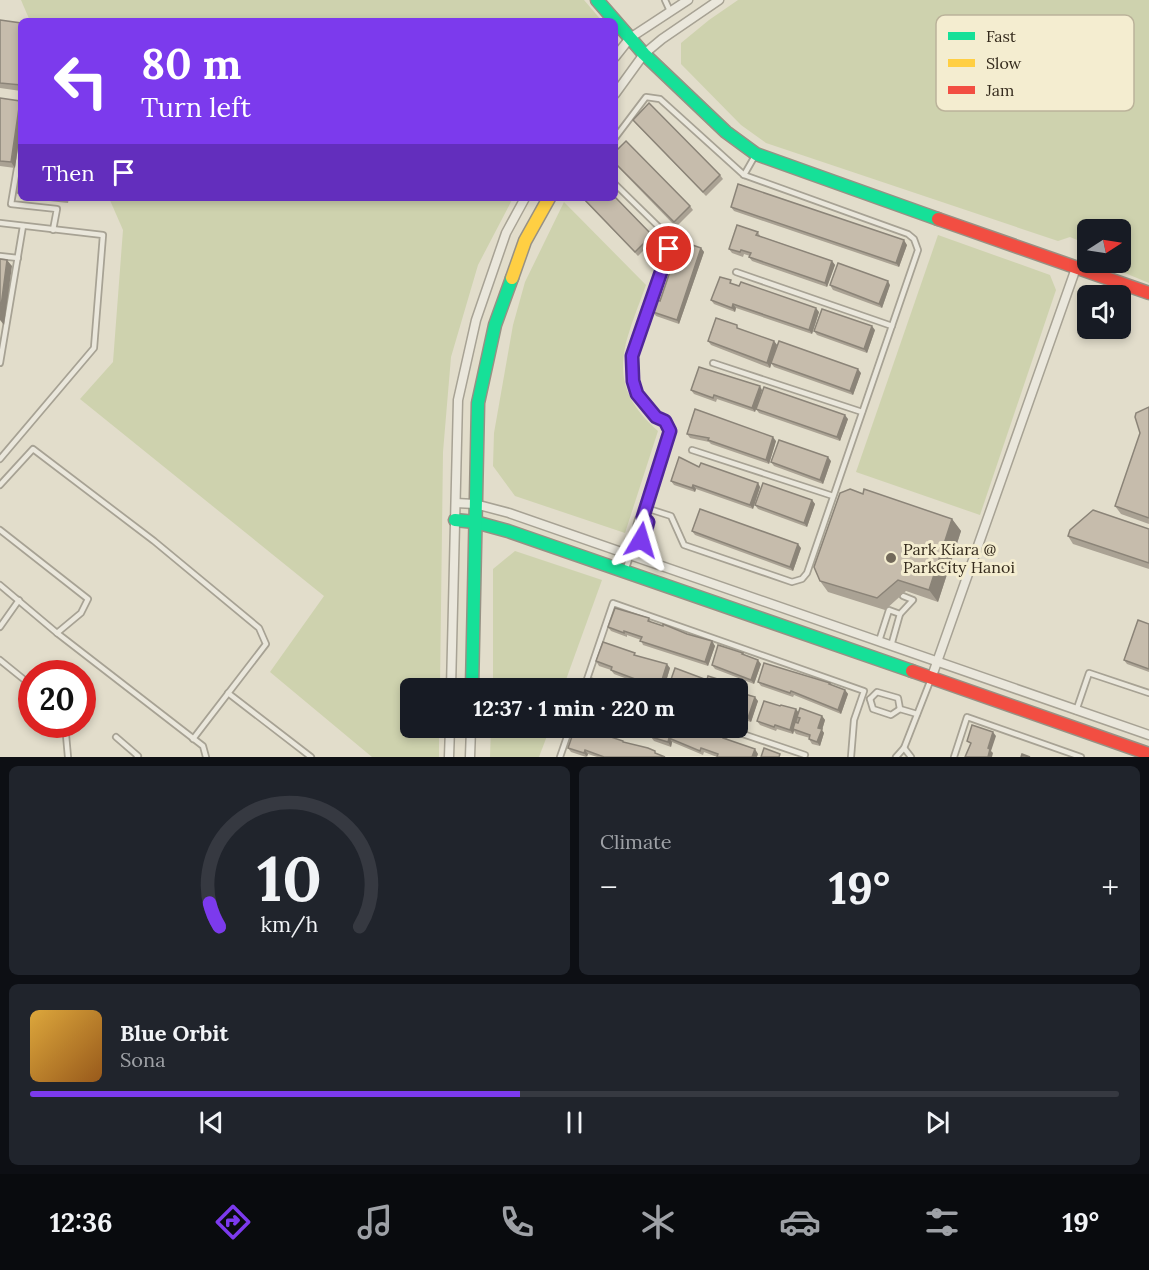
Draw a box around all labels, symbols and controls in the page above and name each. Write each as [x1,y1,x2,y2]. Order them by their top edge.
legend [936,15,1134,111]
text: Fast [986,26,1017,46]
text: 80 m [141,37,241,91]
icon: left [42,42,120,120]
text: Slow [986,53,1022,73]
text: Jam [985,80,1014,100]
text: Turn left [141,90,251,124]
icon: arrive [107,156,140,189]
text: Then [42,159,95,187]
north arrow [1077,219,1131,273]
map controls [1077,219,1131,339]
pin [643,223,694,274]
icon: arrive [652,232,685,265]
button: sound [1077,285,1131,339]
position arrow [609,508,673,572]
place label: Park Kiara @ ParkCity Hanoi [903,539,1015,577]
marker: Park Kiara @ ParkCity Hanoi [884,551,898,565]
speed limit sign: 20 [18,660,96,738]
text: 12:37 · 1 min · 220 m [473,694,675,722]
text: Climate [600,829,672,854]
text: 10 [257,838,322,918]
text: 19° [829,859,890,916]
text: − [600,866,618,908]
text: + [1101,866,1119,908]
text: km/h [261,911,319,939]
text: Blue Orbit [120,1019,228,1047]
text: Sona [120,1047,166,1072]
icon: previous [195,1106,228,1139]
icon: pause [558,1106,591,1139]
icon: next [921,1106,954,1139]
icon: directions [212,1201,254,1243]
icon: music [354,1201,396,1243]
icon: phone [496,1201,538,1243]
icon: climate [637,1201,679,1243]
icon: car [779,1201,821,1243]
icon: filters [921,1201,963,1243]
text: 12:36 [50,1205,113,1239]
text: 19° [1062,1205,1099,1239]

